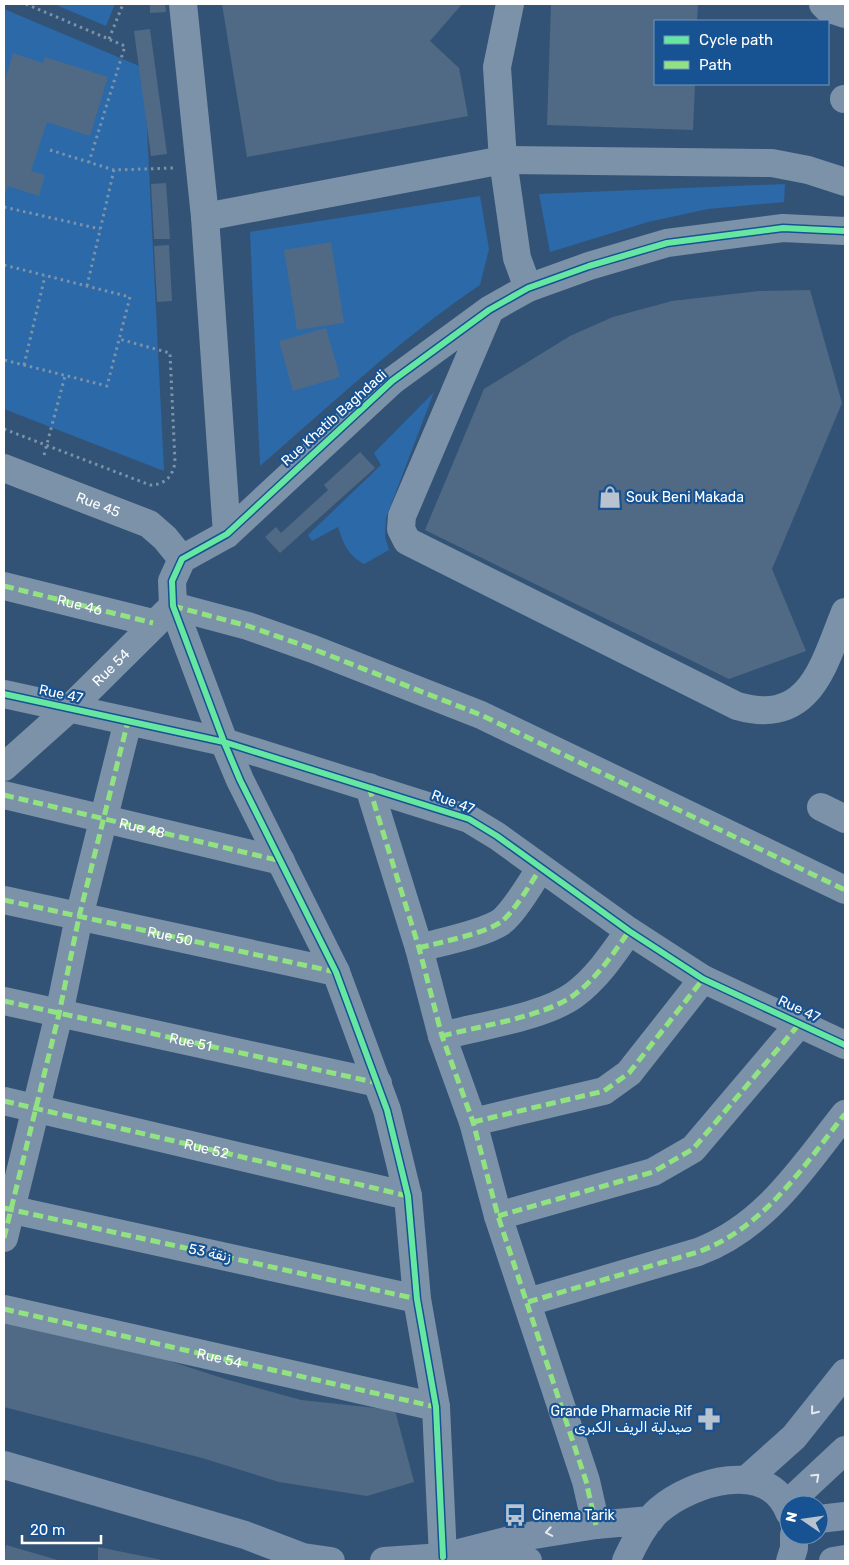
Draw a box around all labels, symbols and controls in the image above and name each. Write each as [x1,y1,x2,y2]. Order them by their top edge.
legend [654,20,829,85]
text: Cycle path [699,31,773,49]
text: Path [699,56,732,74]
street label: Rue Khatib Baghdadi [278,366,390,470]
shop icon: Souk Beni Makada [597,484,623,510]
street label: Rue 45 [74,488,123,521]
place label: Souk Beni Makada [626,489,744,506]
street label: Rue 46 [55,591,104,619]
street label: Rue 54 [89,645,133,690]
street label: Rue 47 [37,681,85,707]
street label: Rue 47 [429,786,477,818]
street label: Rue 48 [118,814,167,842]
street label: Rue 50 [146,923,195,949]
street label: Rue 47 [775,992,823,1026]
street label: Rue 51 [168,1029,213,1055]
street label: Rue 52 [182,1135,231,1162]
street label: زنقة 53 [187,1240,233,1266]
street label: Rue 54 [195,1345,244,1371]
place label: Grande Pharmacie Rif صيدلية الريف الكبرى [550,1403,693,1436]
one-way arrow [812,1405,820,1414]
pharmacy icon: Grande Pharmacie Rif صيدلية الريف الكبرى [696,1406,722,1432]
one-way arrow [810,1474,819,1483]
north arrow [779,1495,829,1545]
bus stop icon: Cinema Tarik [502,1502,528,1528]
place label: Cinema Tarik [532,1507,616,1524]
text: N [782,1510,801,1524]
scale bar [22,1512,101,1544]
text: 20 m [30,1521,65,1539]
one-way arrow [545,1527,554,1537]

